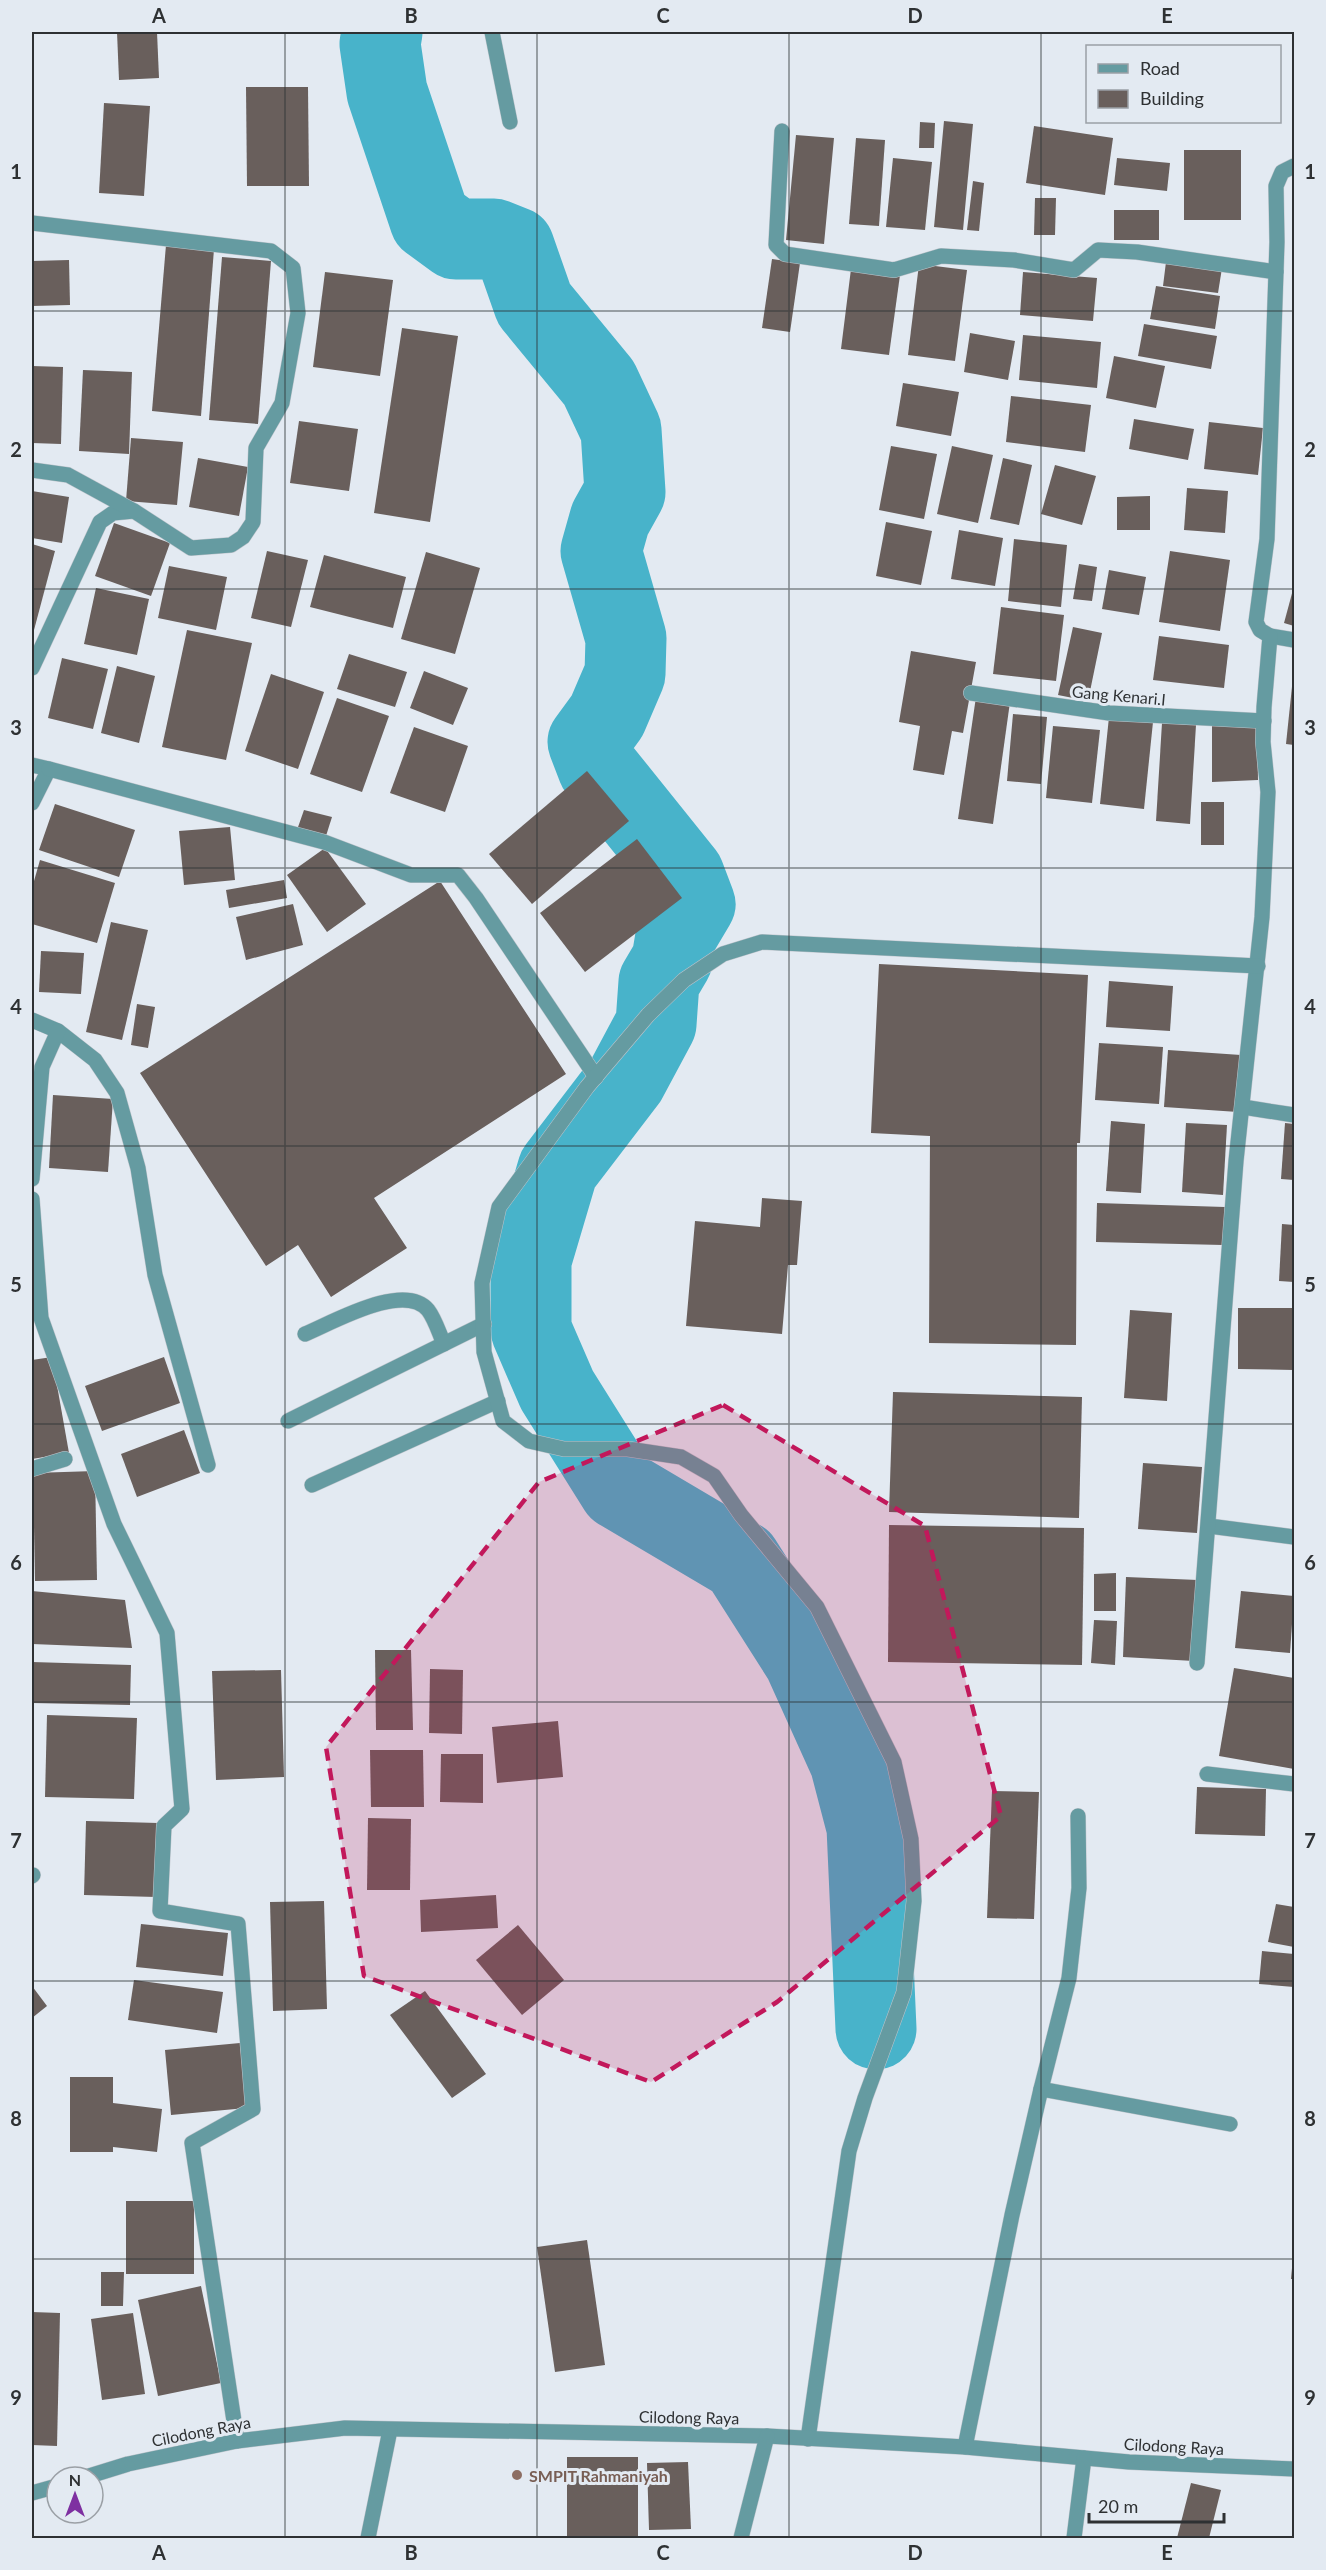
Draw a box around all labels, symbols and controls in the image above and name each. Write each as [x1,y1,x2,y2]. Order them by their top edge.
text: A [151,3,166,27]
text: B [404,3,418,27]
text: C [656,3,670,27]
text: D [907,3,923,27]
text: E [1161,3,1173,27]
legend [1086,45,1281,123]
text: Road [1140,57,1180,79]
text: Building [1140,87,1204,109]
text: 1 [10,159,22,183]
text: 1 [1304,159,1316,183]
text: 2 [10,437,22,461]
text: 2 [1304,437,1316,461]
street label: Gang Kenari.I [1071,681,1167,709]
text: 3 [10,715,22,739]
text: 3 [1304,715,1316,739]
text: 4 [10,994,22,1018]
text: 4 [1304,994,1316,1018]
text: 5 [10,1272,22,1296]
text: 5 [1304,1272,1316,1296]
text: 6 [10,1550,22,1574]
text: 6 [1304,1550,1316,1574]
text: 7 [10,1828,22,1852]
text: 7 [1304,1828,1316,1852]
text: 8 [10,2106,22,2130]
text: 8 [1304,2106,1316,2130]
text: 9 [10,2385,22,2409]
text: 9 [1304,2385,1316,2409]
street label: Cilodong Raya [639,2407,739,2427]
street label: Cilodong Raya [150,2412,252,2450]
street label: Cilodong Raya [1123,2434,1225,2458]
north arrow [45,2465,105,2525]
place label: SMPIT Rahmaniyah [529,2466,668,2485]
marker: SMPIT Rahmaniyah [510,2468,524,2482]
text: N [69,2470,81,2489]
scale bar [1089,2486,1224,2524]
text: 20 m [1098,2495,1138,2517]
text: A [151,2540,166,2564]
text: B [404,2540,418,2564]
text: C [656,2540,670,2564]
text: D [907,2540,923,2564]
text: E [1161,2540,1173,2564]

